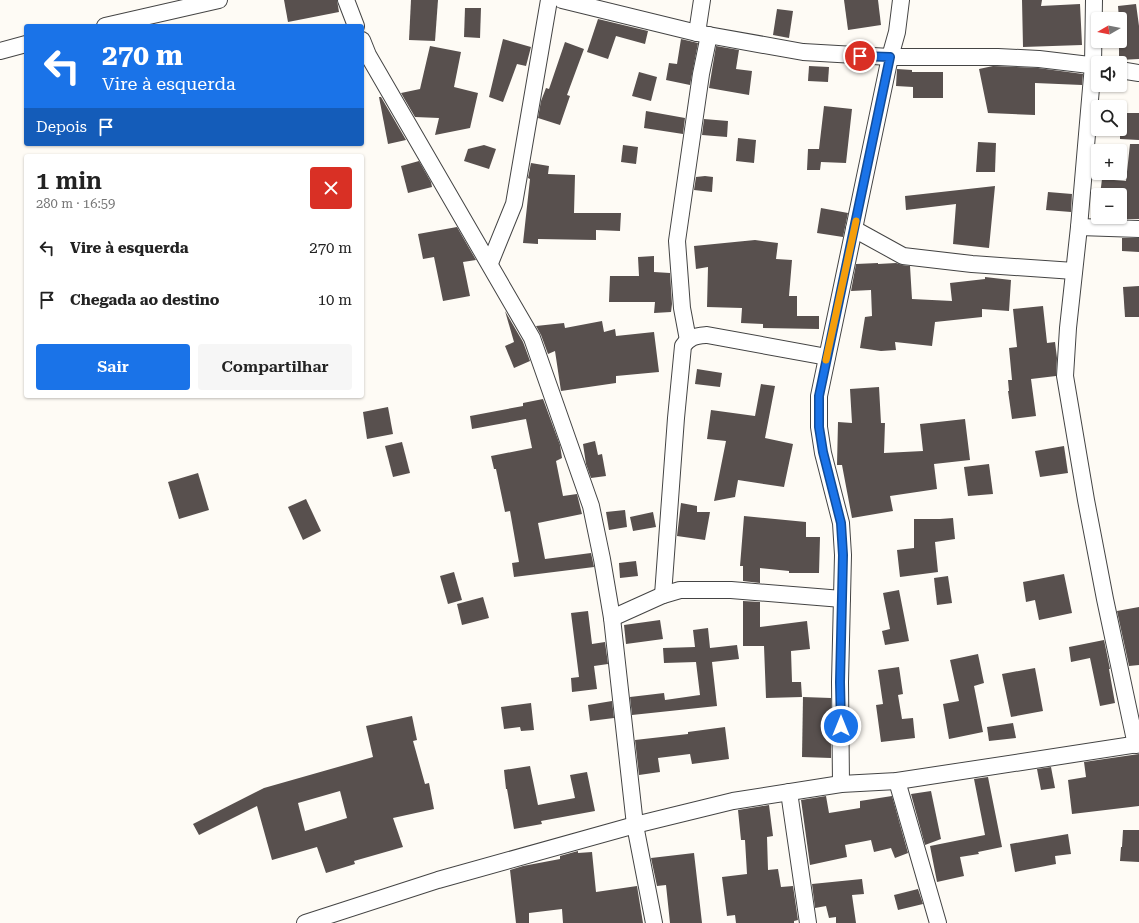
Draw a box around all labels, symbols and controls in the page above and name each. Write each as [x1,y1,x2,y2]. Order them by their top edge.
north arrow [1091,12,1127,48]
map controls [1091,12,1127,224]
text: 270 m [102,39,183,72]
pin [843,39,877,73]
icon: left [36,40,88,92]
icon: arrive [849,45,871,67]
button: sound [1091,56,1127,92]
text: Vire à esquerda [102,73,236,94]
button: search [1091,100,1127,136]
icon: arrive [95,116,117,138]
text: Depois [36,118,87,136]
button: + [1091,144,1127,180]
text: 1 min [36,167,102,195]
button: close [310,167,352,209]
button: − [1091,188,1127,224]
text: 280 m · 16:59 [36,196,115,211]
icon: left [36,237,58,259]
text: Vire à esquerda [70,239,189,257]
text: 270 m [309,239,352,257]
icon: arrive [36,289,58,311]
text: Chegada ao destino [70,291,219,309]
text: 10 m [318,291,352,309]
button: Sair [36,344,190,390]
button: Compartilhar [198,344,352,390]
position arrow [820,705,862,747]

